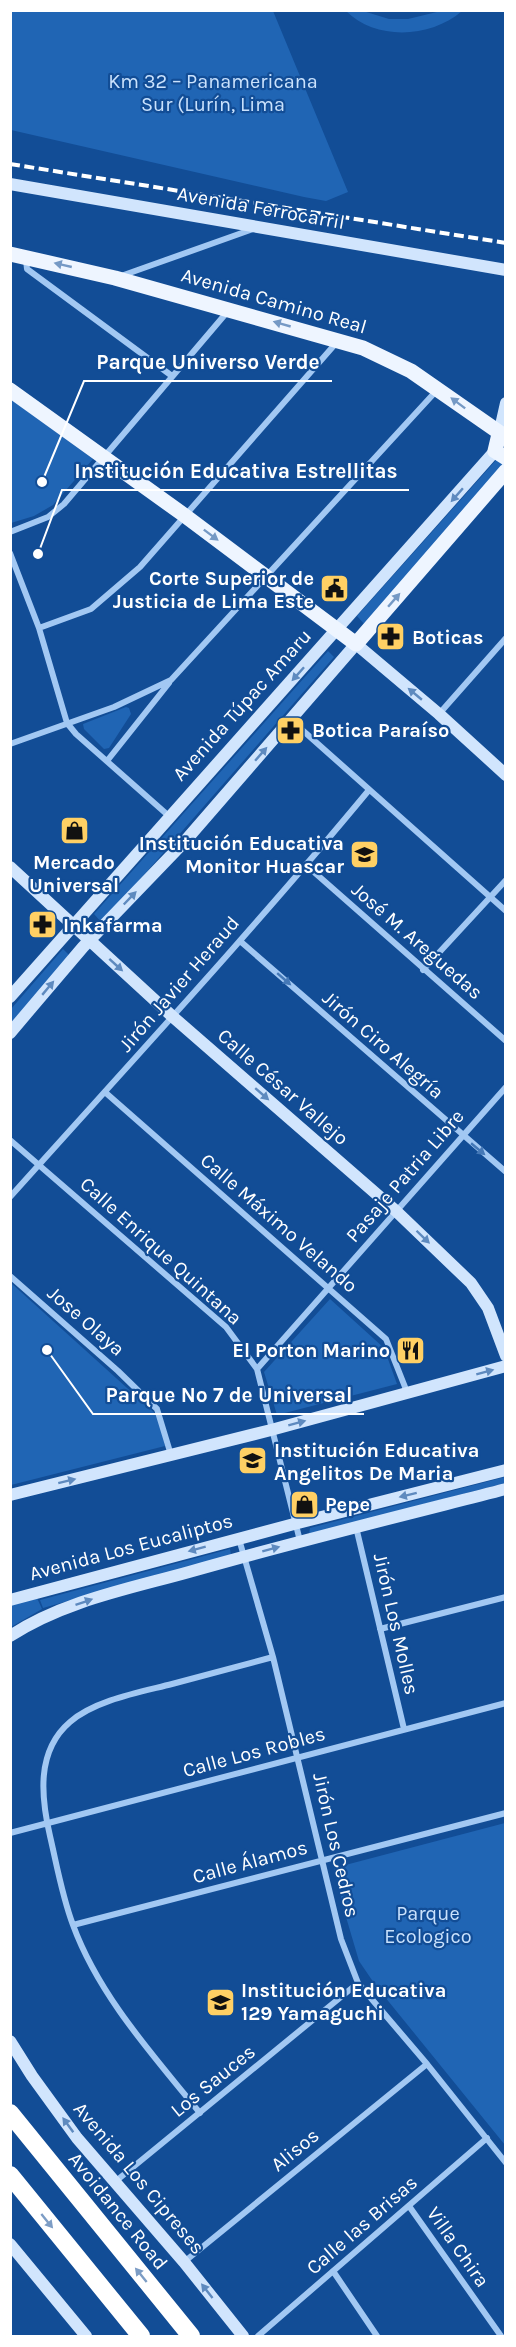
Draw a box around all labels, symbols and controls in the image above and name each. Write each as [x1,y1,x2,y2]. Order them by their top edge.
park label: Km 32 – Panamericana Sur (Lurín, Lima [108,70,318,116]
street label: Avenida Ferrocarril [175,182,347,234]
one-way arrow [53,260,72,269]
street label: Avenida Camino Real [179,264,369,338]
one-way arrow [273,319,291,329]
callout: Parque Universo Verde [84,342,332,381]
text: Parque Universo Verde [96,350,320,375]
one-way arrow [450,397,466,409]
callout: Institución Educativa Estrellitas [62,451,409,490]
text: Institución Educativa Estrellitas [74,459,398,483]
one-way arrow [451,487,464,502]
one-way arrow [203,529,219,542]
place label: Corte Superior de Justicia de Lima Este [113,567,314,613]
public building icon: Corte Superior de Justicia de Lima Este [319,573,351,605]
one-way arrow [387,593,400,608]
pharmacy icon: Boticas [375,621,407,653]
street label: Avenida Túpac Amaru [168,624,316,786]
place label: Boticas [412,626,484,649]
one-way arrow [292,666,305,681]
one-way arrow [408,688,423,701]
pharmacy icon: Botica Paraíso [275,714,307,746]
place label: Botica Paraíso [312,719,449,742]
one-way arrow [254,746,267,762]
shop icon: Mercado Universal [58,815,90,847]
place label: Institución Educativa Monitor Huascar [139,832,344,878]
school or university icon: Institución Educativa Monitor Huascar [349,838,381,870]
place label: Mercado Universal [29,851,119,897]
street label: José M. Areguedas [347,878,487,1004]
one-way arrow [122,892,136,906]
pharmacy icon: Inkafarma [26,909,58,941]
street label: Jirón Javier Heraud [114,911,244,1057]
place label: Inkafarma [63,914,163,937]
one-way arrow [108,958,123,972]
one-way arrow [276,972,291,985]
one-way arrow [41,981,54,996]
street label: Jirón Ciro Alegría [318,986,448,1104]
street label: Calle César Vallejo [213,1024,353,1150]
one-way arrow [254,1087,269,1101]
street label: Pasaje Patria Libre [341,1105,469,1247]
one-way arrow [470,1143,486,1156]
street label: Calle Máximo Velando [196,1149,362,1297]
street label: Calle Enrique Quintana [75,1172,247,1330]
one-way arrow [416,1230,430,1244]
street label: Jose Olaya [43,1281,129,1361]
restaurant icon: El Porton Marino [395,1334,427,1366]
place label: El Porton Marino [232,1339,390,1362]
one-way arrow [476,1367,494,1376]
callout: Parque Nº 7 de Universal [93,1375,364,1414]
text: Parque Nº 7 de Universal [106,1383,352,1408]
one-way arrow [288,1418,306,1427]
place label: Institución Educativa Angelitos De Maria [274,1439,479,1485]
school or university icon: Institución Educativa Angelitos De Maria [237,1445,269,1477]
one-way arrow [58,1475,76,1485]
shop icon: Pepe [288,1488,320,1520]
one-way arrow [399,1491,417,1500]
place label: Pepe [325,1493,370,1516]
street label: Avenida Los Eucaliptos [27,1509,235,1585]
one-way arrow [263,1544,281,1553]
one-way arrow [188,1545,206,1555]
street label: Jirón Los Molles [369,1551,423,1697]
one-way arrow [75,1597,93,1606]
street label: Calle Los Robles [180,1722,328,1782]
street label: Jirón Los Cedros [308,1770,364,1920]
street label: Calle Álamos [190,1835,310,1888]
park label: Parque Ecologico [384,1902,472,1948]
place label: Institución Educativa 129 Yamaguchi [241,1979,446,2025]
school or university icon: Institución Educativa 129 Yamaguchi [204,1986,236,2018]
street label: Los Sauces [166,2040,260,2122]
street label: Avenida Los Cipreses [69,2097,209,2259]
one-way arrow [62,2118,74,2133]
street label: Alisos [266,2124,324,2176]
street label: Avoidance Road [64,2148,172,2274]
street label: Calle las Brisas [302,2171,422,2279]
street label: Villa Chira [422,2202,494,2292]
one-way arrow [41,2213,54,2229]
one-way arrow [136,2267,148,2282]
one-way arrow [201,2283,213,2298]

